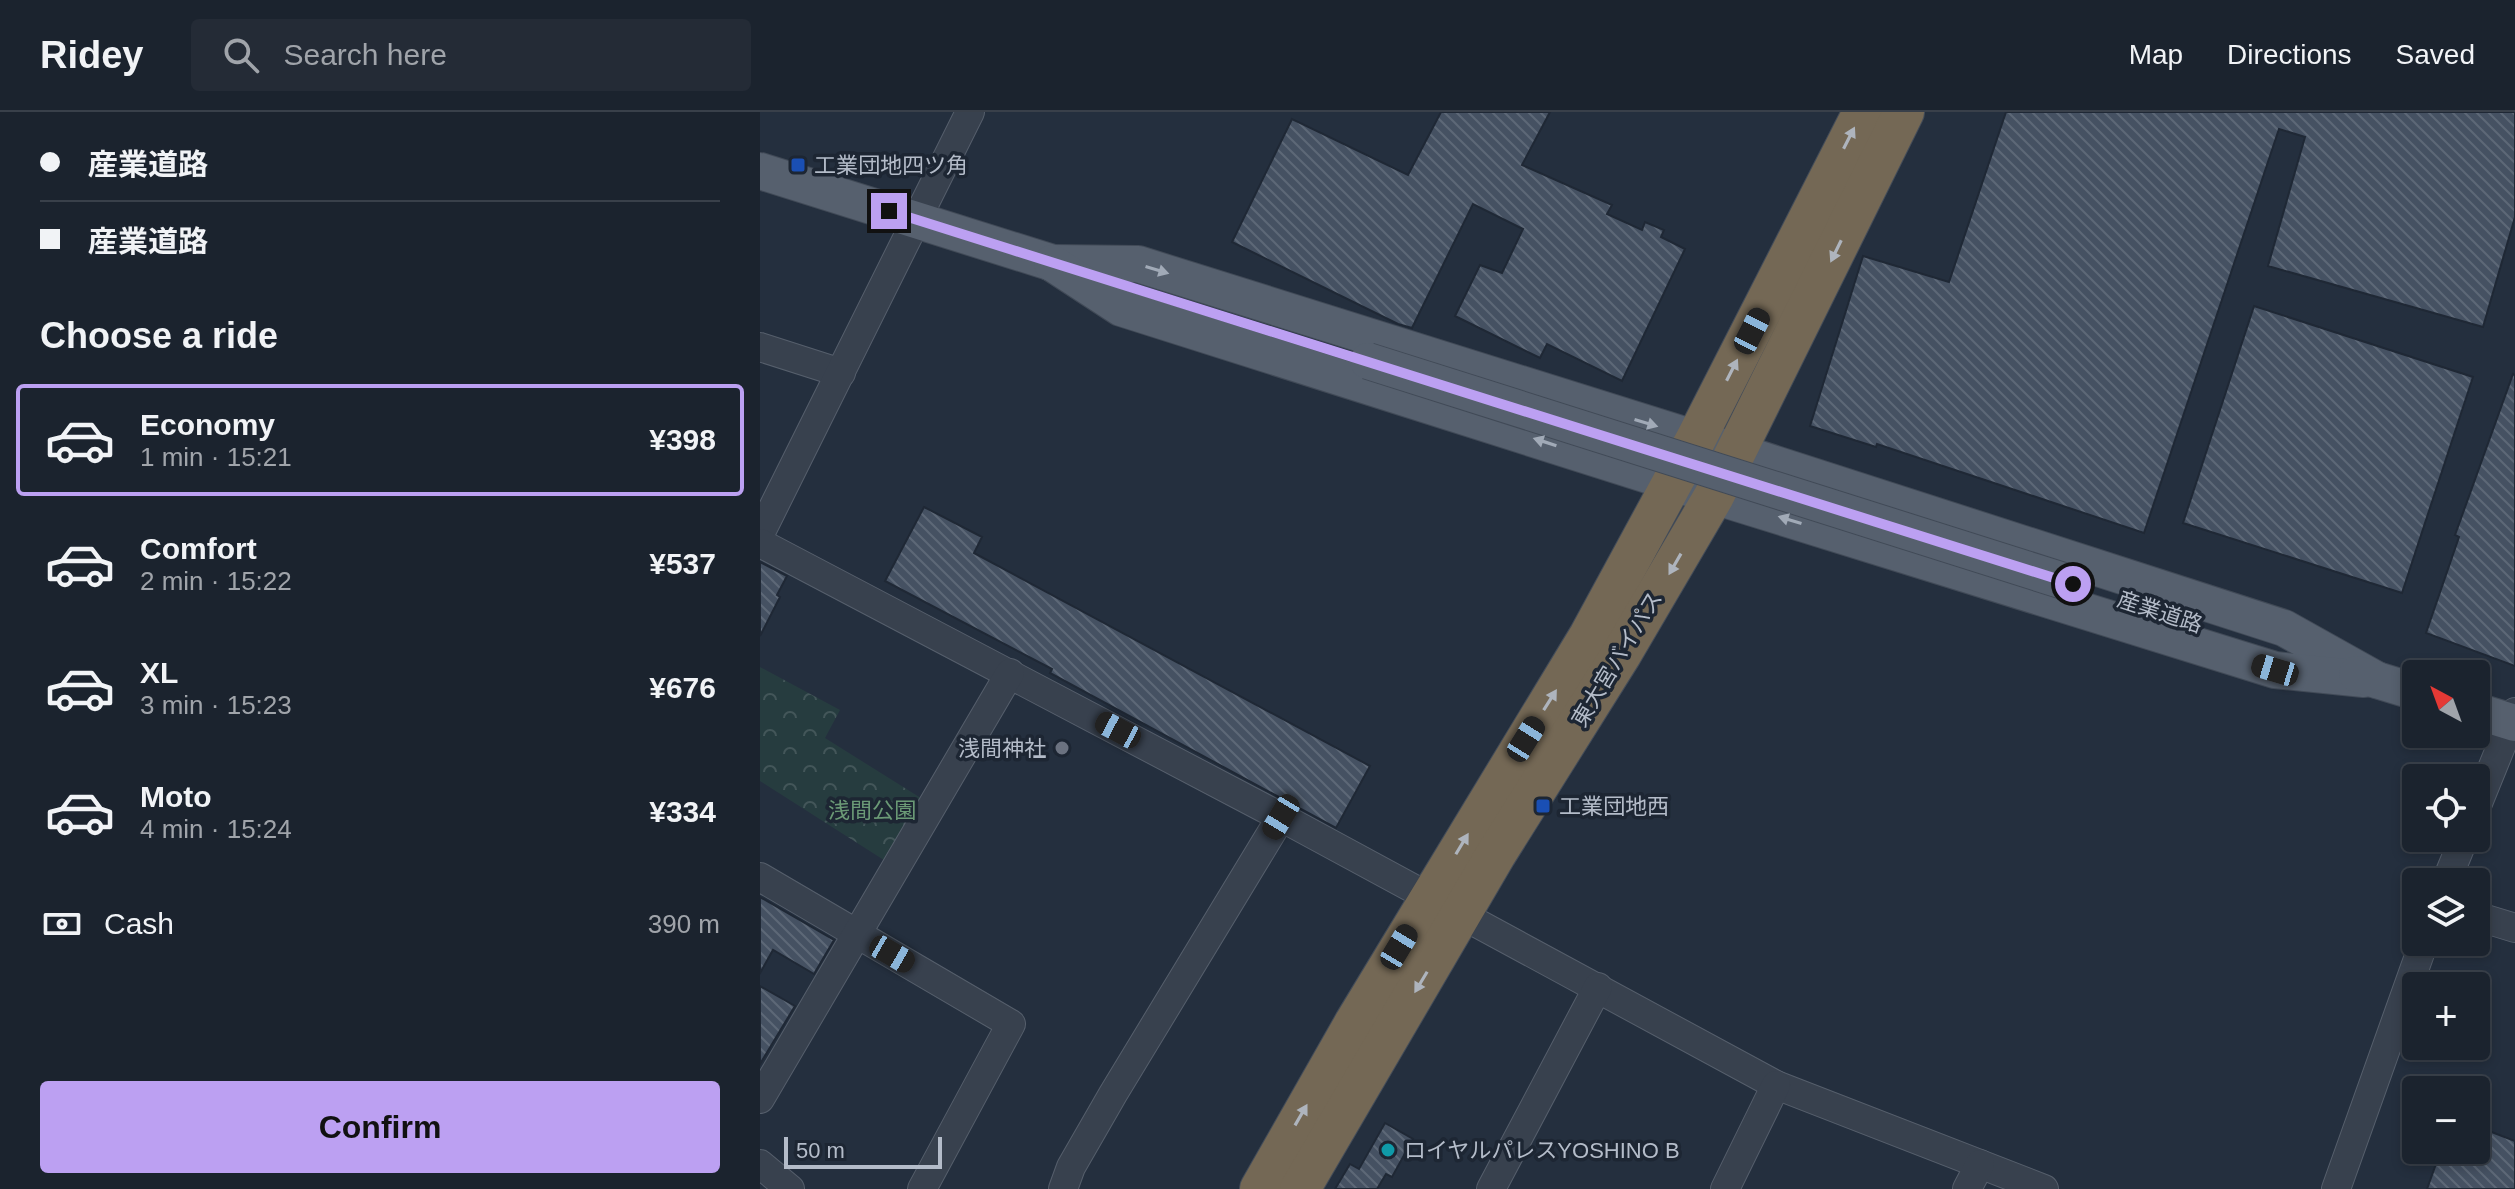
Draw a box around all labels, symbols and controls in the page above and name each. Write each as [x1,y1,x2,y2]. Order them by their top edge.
search box [191,19,751,91]
icon: search [219,33,263,77]
text: Ridey [40,34,143,76]
text: Search here [283,38,447,71]
text: Map [2129,39,2183,70]
text: Directions [2227,39,2352,70]
text: Saved [2396,39,2475,70]
one-way arrow [1843,126,1856,149]
text: 産業道路 [88,148,208,181]
place label: 工業団地四ツ角 [814,153,968,178]
marker: 工業団地四ツ角 [789,156,807,174]
route end [871,193,907,229]
text: 産業道路 [88,225,208,258]
one-way arrow [1829,239,1843,262]
one-way arrow [1146,264,1170,277]
car [1730,304,1774,358]
text: Choose a ride [40,315,278,356]
one-way arrow [1725,358,1738,381]
icon: car [44,404,116,476]
text: Economy [140,408,275,441]
one-way arrow [1634,418,1658,430]
text: ¥398 [649,423,716,456]
one-way arrow [1532,435,1556,448]
text: 1 min · 15:21 [140,442,292,472]
one-way arrow [1778,513,1802,526]
icon: car [44,528,116,600]
text: Comfort [140,532,257,565]
text: ¥537 [649,547,716,580]
one-way arrow [1668,553,1682,575]
text: 2 min · 15:22 [140,566,292,596]
route start [2055,566,2091,602]
street label: 東大宮バイパス [1567,587,1667,731]
street label: 産業道路 [2114,587,2206,637]
icon: car [44,652,116,724]
car [2249,652,2301,688]
text: XL [140,656,178,689]
north arrow [2402,660,2490,748]
map controls [2402,660,2490,1164]
text: ¥676 [649,671,716,704]
one-way arrow [1542,689,1556,711]
text: 3 min · 15:23 [140,690,292,720]
car [1091,708,1145,752]
car [1503,712,1549,766]
place label: 浅間神社 [958,736,1046,761]
marker: 浅間神社 [1053,739,1071,757]
button: locate [2402,764,2490,852]
icon: car [44,776,116,848]
text: Moto [140,780,212,813]
car [1258,790,1304,844]
place label: 工業団地西 [1559,794,1669,819]
text: ¥334 [649,795,716,828]
marker: 工業団地西 [1534,797,1552,815]
park label: 浅間公園 [828,798,916,823]
text: 4 min · 15:24 [140,814,292,844]
one-way arrow [1454,833,1468,855]
button: layers [2402,868,2490,956]
icon: cash [40,902,84,946]
text: Cash [104,907,174,940]
text: 390 m [648,909,720,939]
car [1376,920,1422,974]
car [865,932,919,976]
one-way arrow [1415,971,1429,993]
button: + [2402,972,2490,1060]
button: − [2402,1076,2490,1164]
button: Confirm [40,1081,720,1173]
one-way arrow [1294,1104,1308,1126]
scale bar [784,1133,942,1169]
text: 50 m [796,1138,845,1163]
place label: ロイヤルパレスYOSHINO B [1404,1138,1680,1163]
marker: ロイヤルパレスYOSHINO B [1379,1141,1397,1159]

